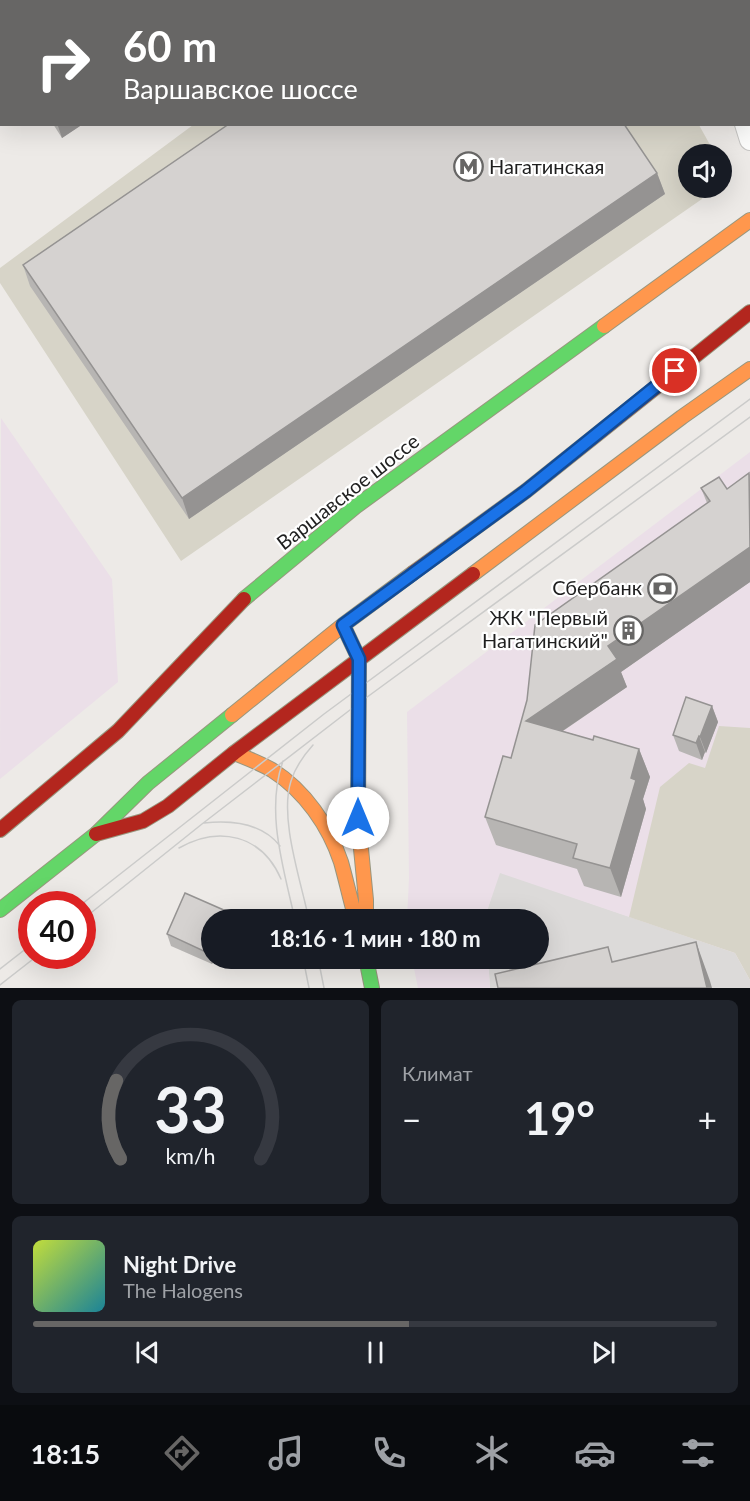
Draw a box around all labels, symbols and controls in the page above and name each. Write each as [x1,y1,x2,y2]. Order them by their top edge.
text: 60 m [123,21,217,71]
icon: right [24,24,102,102]
text: Варшавское шоссе [123,72,358,105]
map controls [678,144,732,198]
button: sound [678,144,732,198]
metro station icon: Нагатинская [452,151,484,183]
place label: Нагатинская [489,154,604,178]
pin [649,345,700,396]
icon: arrive [658,354,691,387]
street label: Варшавское шоссе [272,428,423,554]
bank icon: Сбербанк [647,572,679,604]
place label: Сбербанк [552,575,643,599]
place label: ЖК "Первый Нагатинский" [482,605,608,652]
building icon: ЖК "Первый Нагатинский" [613,614,645,646]
position arrow [326,786,390,850]
speed limit sign: 40 [18,891,96,969]
text: 18:16 · 1 мин · 180 m [269,925,481,952]
text: Климат [402,1061,473,1085]
text: 33 [154,1071,227,1146]
text: 19° [524,1091,595,1145]
text: − [402,1099,421,1139]
text: + [698,1099,717,1139]
text: km/h [165,1143,216,1169]
text: Night Drive [123,1251,236,1278]
text: The Halogens [123,1278,243,1302]
icon: previous [131,1336,164,1369]
icon: pause [359,1336,392,1369]
icon: next [587,1336,620,1369]
icon: directions [161,1432,203,1474]
icon: music [265,1432,307,1474]
icon: phone [368,1432,410,1474]
icon: climate [471,1432,513,1474]
icon: car [574,1432,616,1474]
icon: filters [677,1432,719,1474]
text: 18:15 [31,1437,100,1470]

